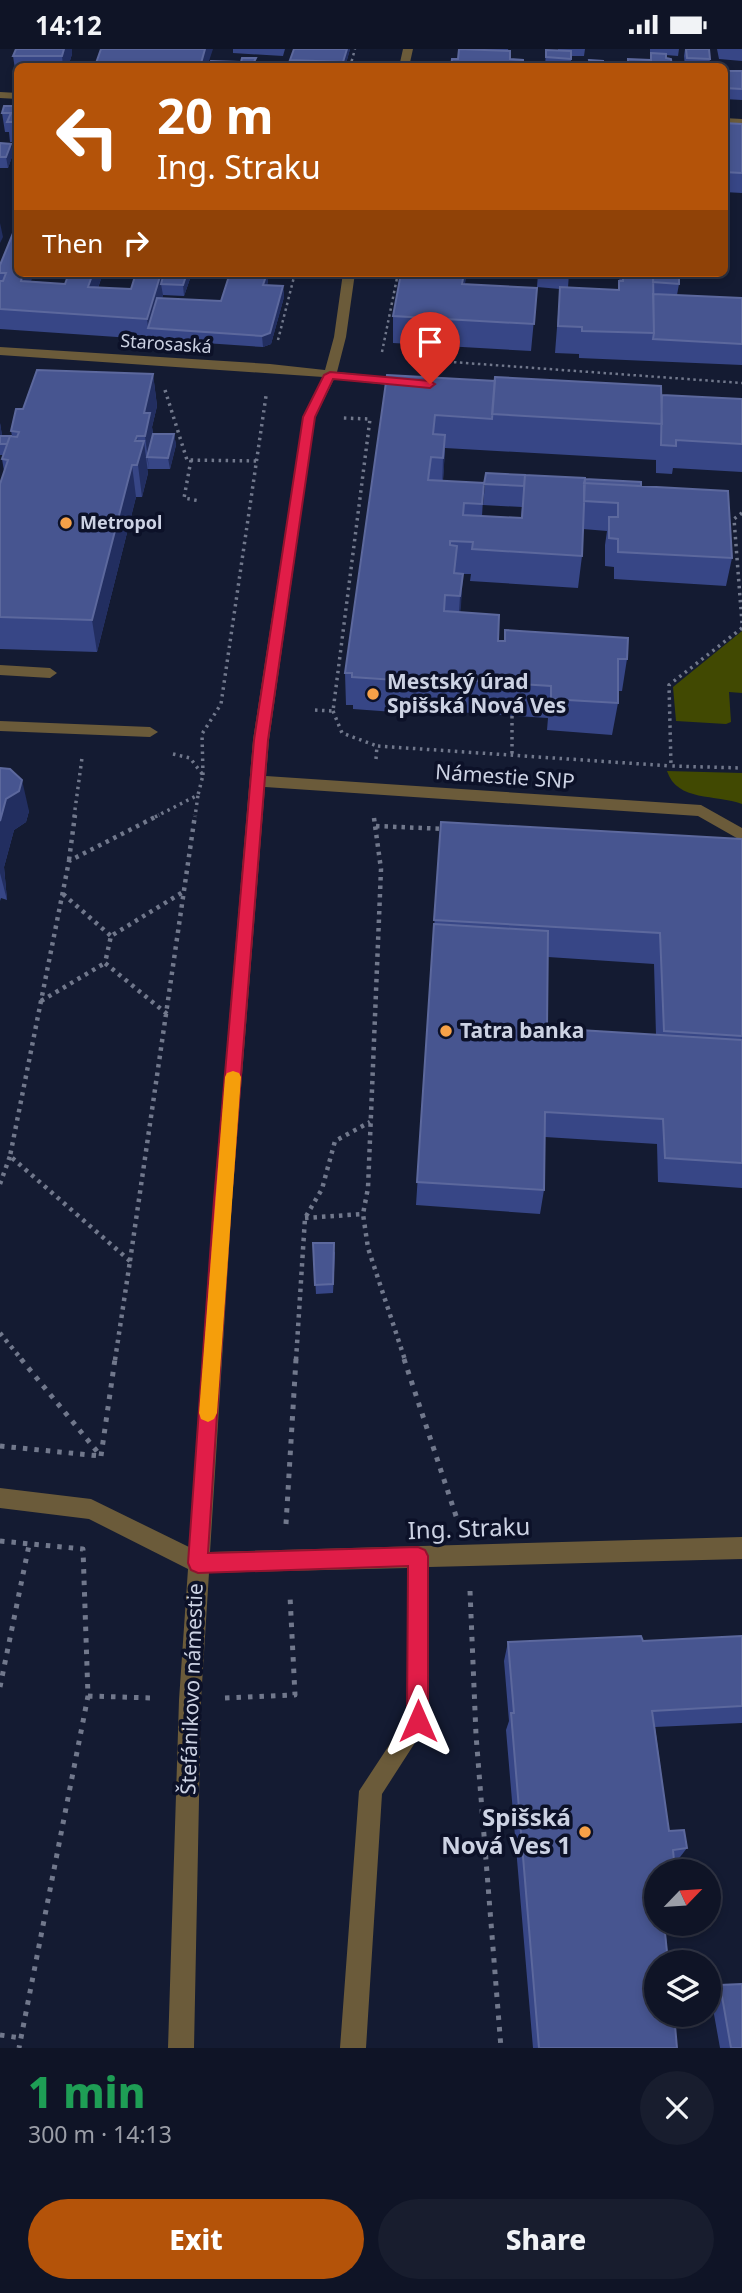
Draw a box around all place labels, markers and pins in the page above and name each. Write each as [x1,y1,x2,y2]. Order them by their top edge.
pin [400,312,460,384]
place label: Metropol [80,510,162,534]
marker: Metropol [58,515,74,531]
place label: Mestský úrad Spišská Nová Ves [387,667,566,719]
marker: Mestský úrad Spišská Nová Ves [365,686,381,702]
place label: Tatra banka [460,1016,584,1044]
marker: Tatra banka [438,1023,454,1039]
place label: Spišská Nová Ves 1 [441,1800,571,1861]
marker: Spišská Nová Ves 1 [577,1824,593,1840]

